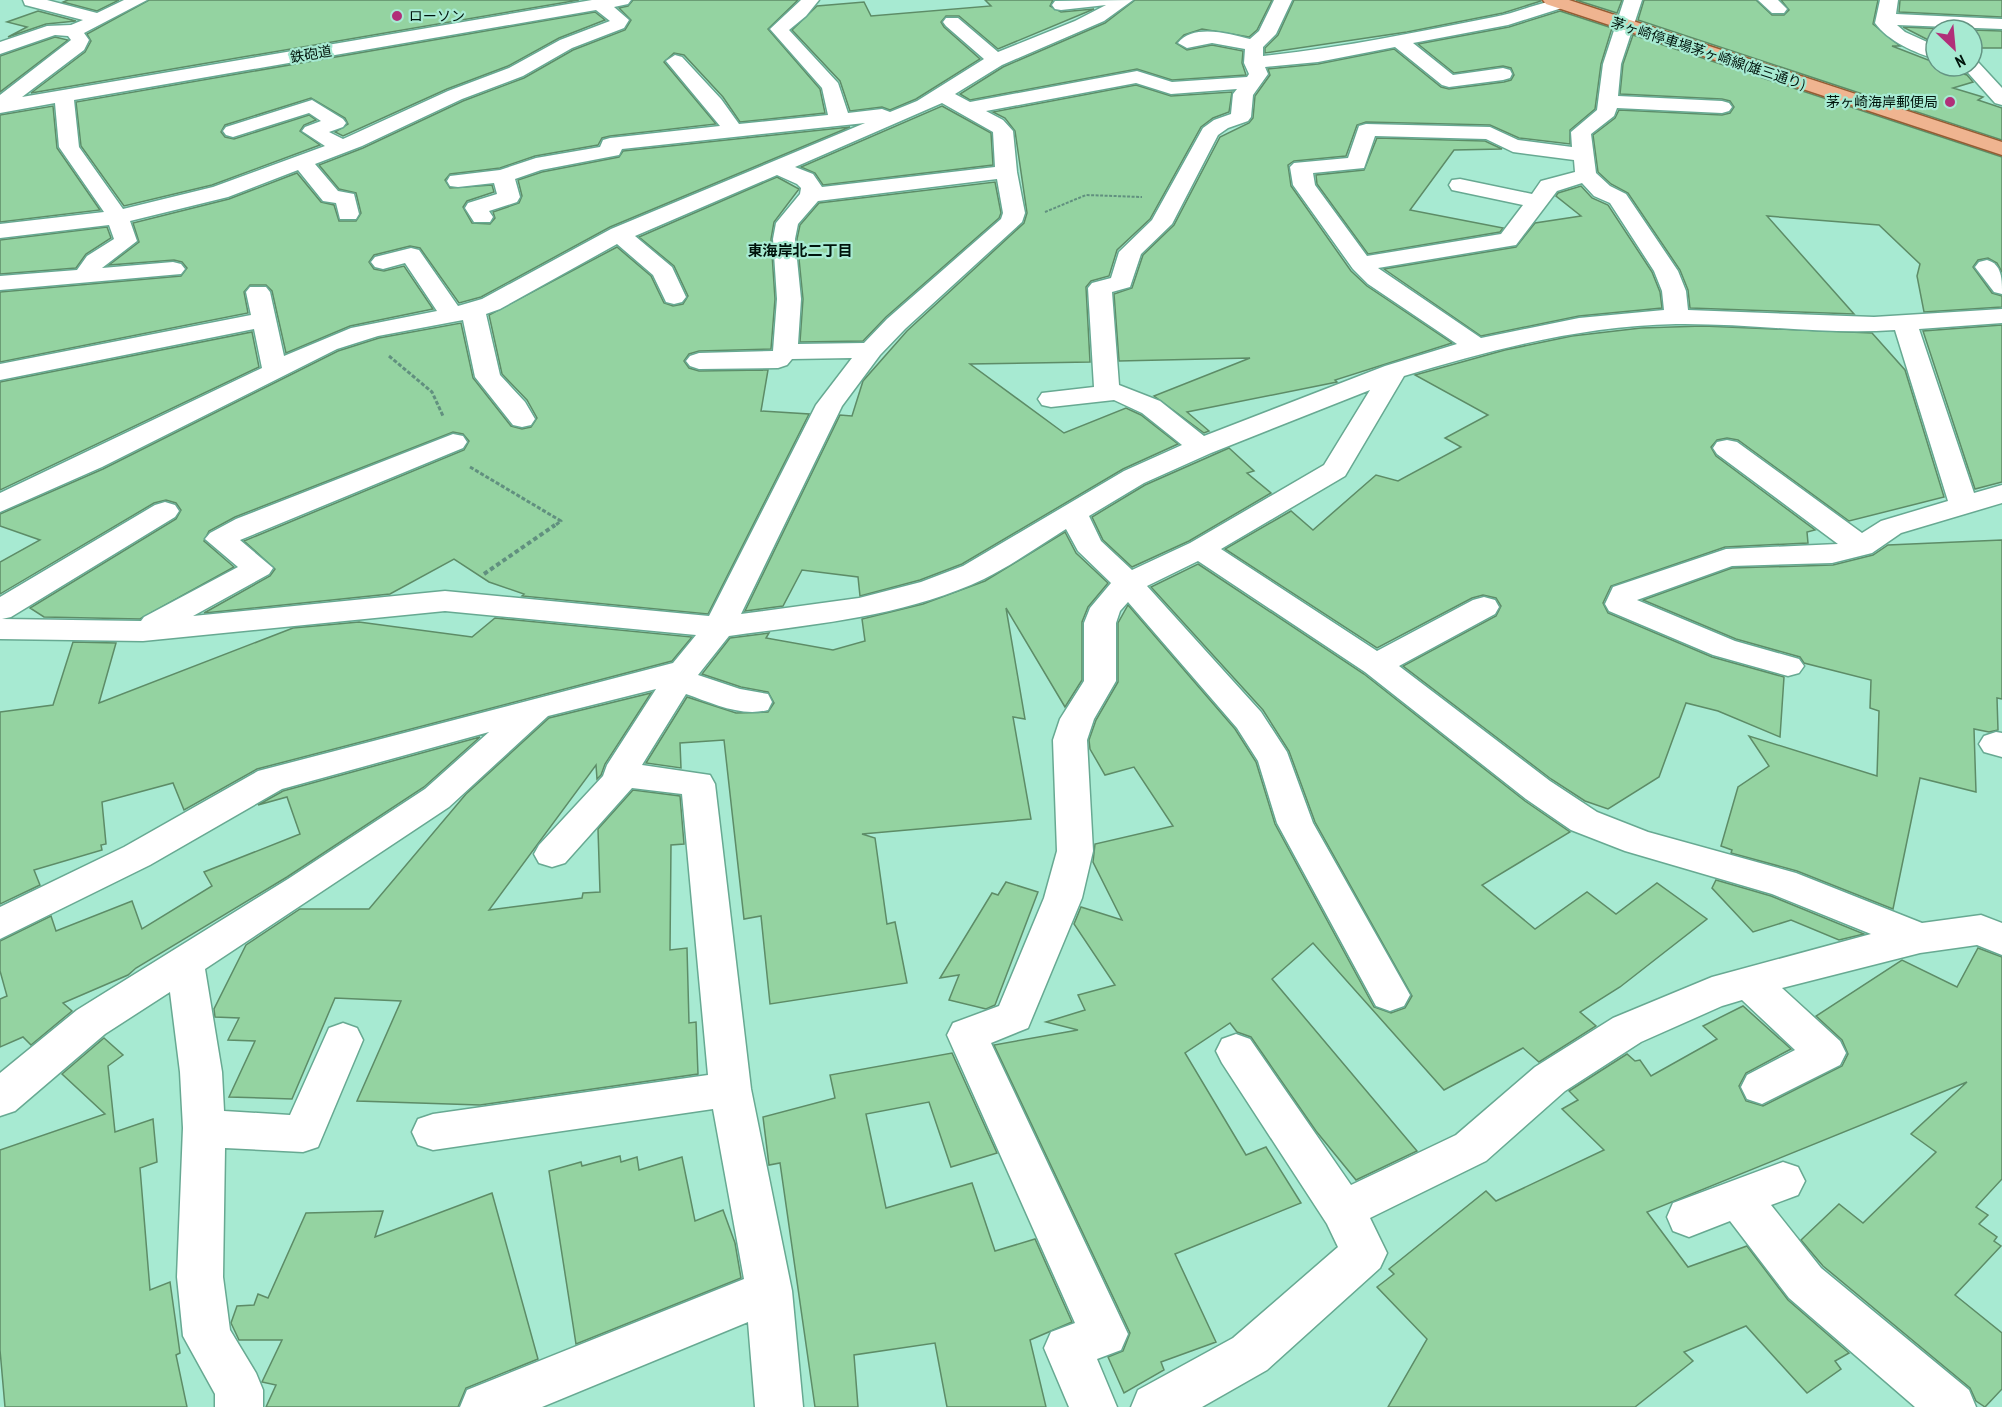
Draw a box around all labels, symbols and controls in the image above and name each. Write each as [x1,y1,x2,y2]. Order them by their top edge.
place label: ローソン [409,7,465,25]
marker: ローソン [390,9,404,23]
street label: 茅ヶ崎停車場茅ヶ崎線(雄三通り) [1609,13,1808,93]
north arrow [1924,18,1984,78]
street label: 鉄砲道 [289,41,333,67]
text: N [1952,51,1969,72]
place label: 茅ヶ崎海岸郵便局 [1826,93,1938,111]
marker: 茅ヶ崎海岸郵便局 [1943,95,1957,109]
district label: 東海岸北二丁目 [747,241,853,260]

